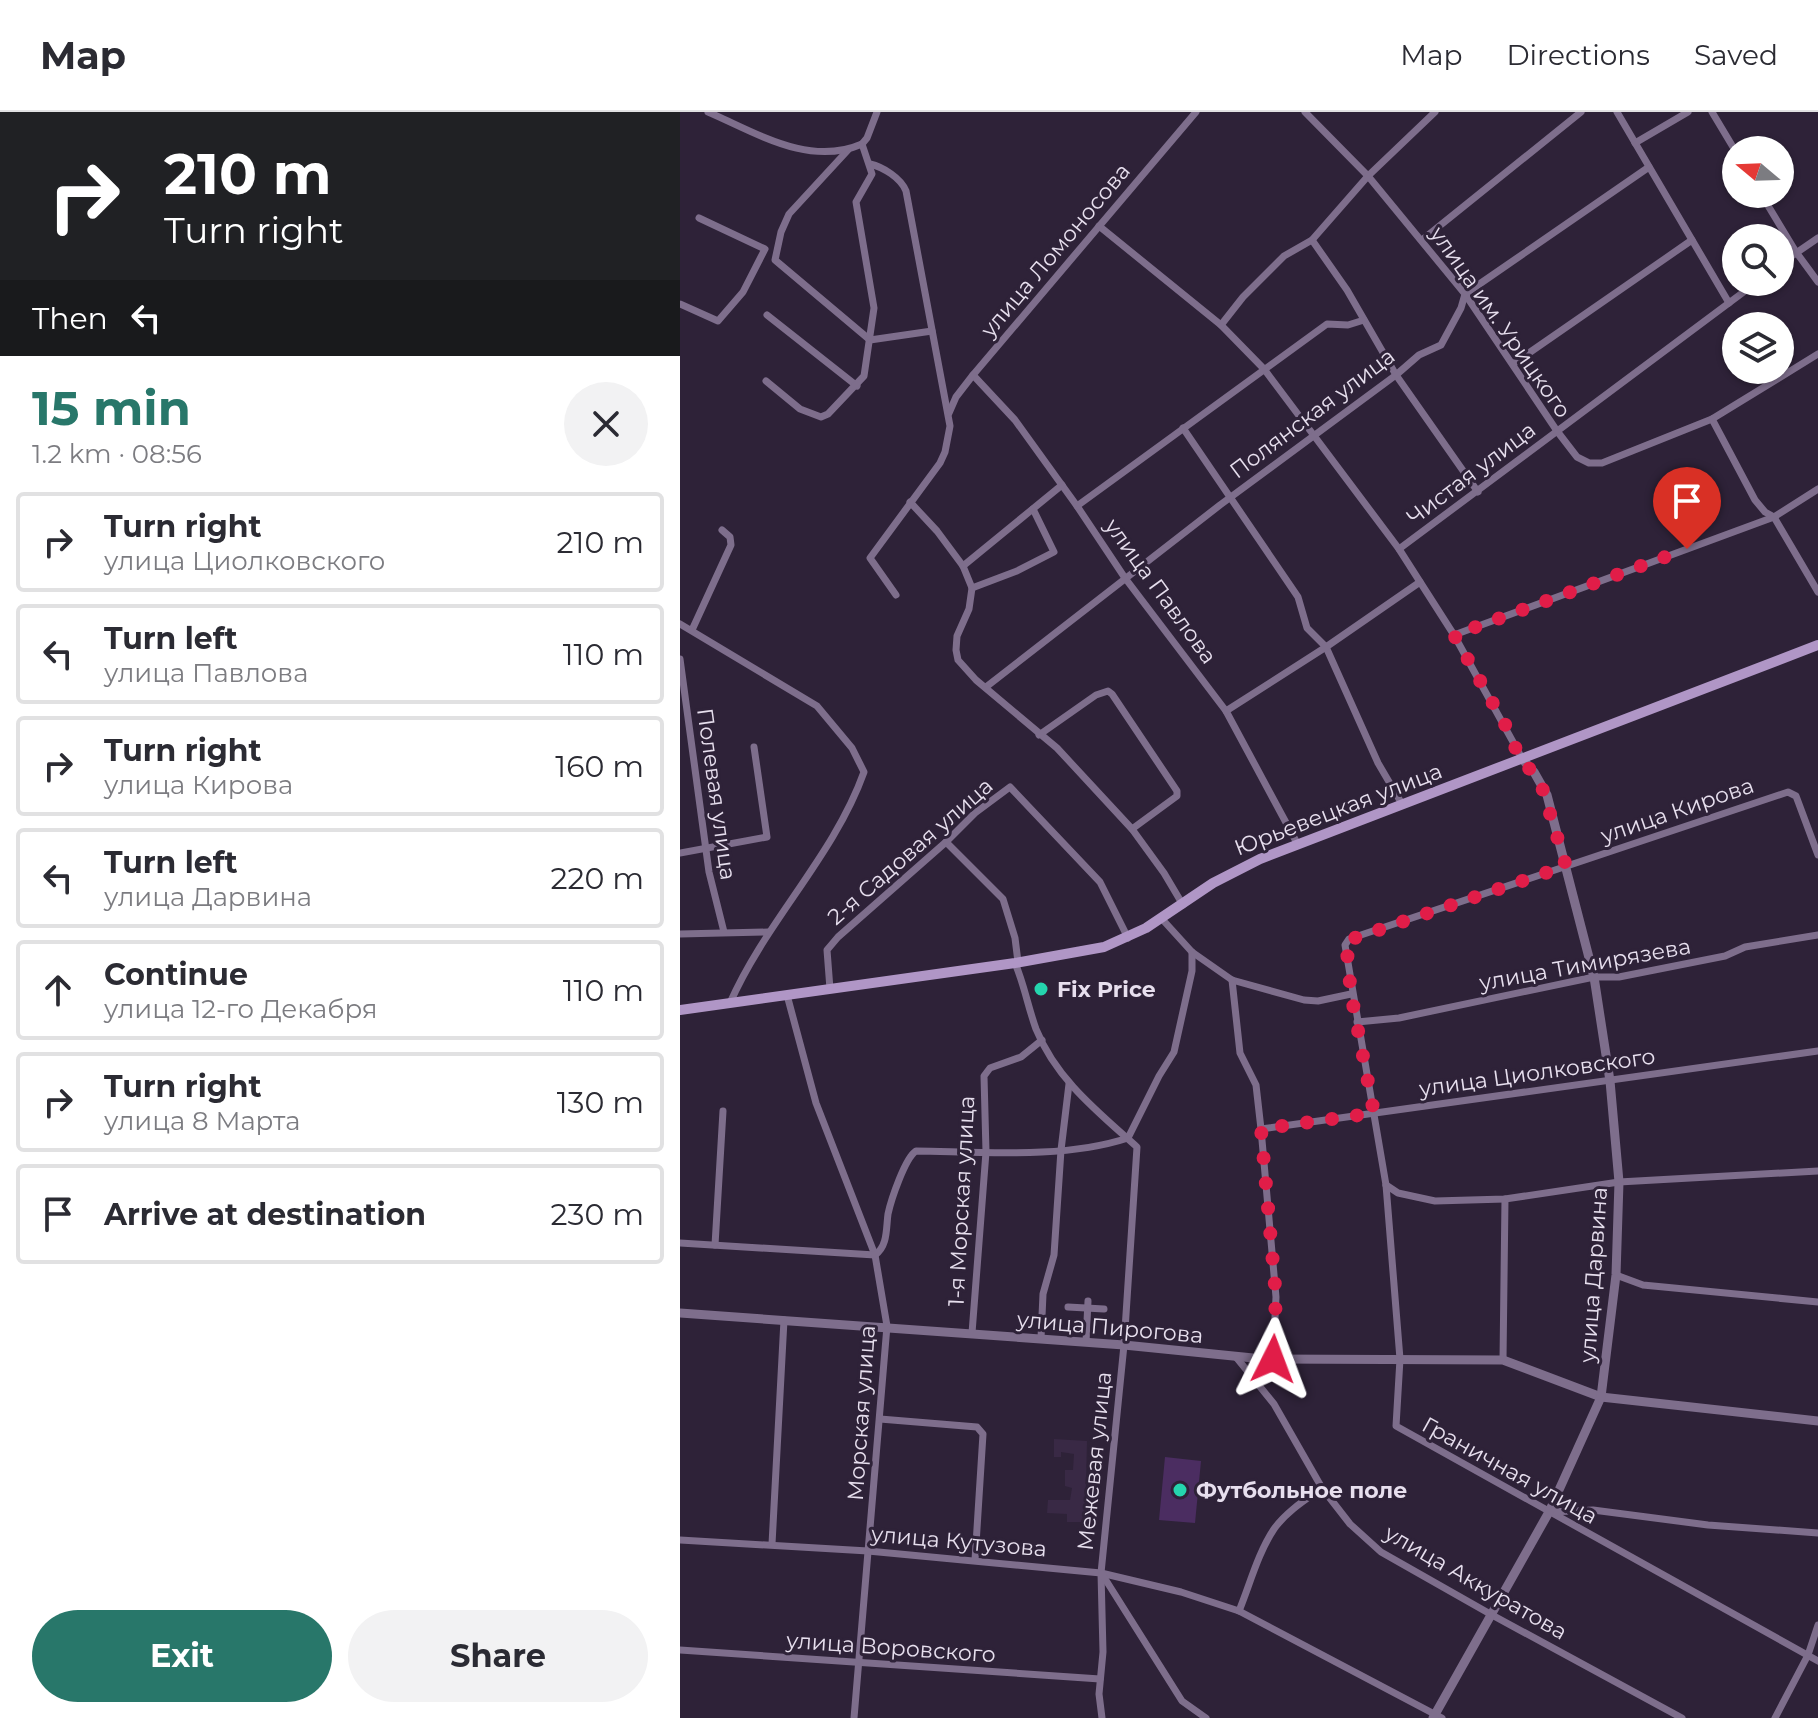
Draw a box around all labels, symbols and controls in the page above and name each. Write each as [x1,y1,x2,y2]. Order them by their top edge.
text: Map [40,32,126,79]
text: Map [1400,38,1462,72]
text: Directions [1506,38,1650,72]
text: Saved [1694,38,1778,72]
north arrow [1722,136,1794,208]
map controls [1722,136,1794,384]
text: 210 m [164,140,332,208]
icon: right [32,144,136,248]
street label: улица Ломоносова [974,158,1136,343]
text: Turn right [164,208,344,252]
street label: улица им. Урицкого [1424,221,1577,423]
button: search [1722,224,1794,296]
icon: left [124,296,168,340]
text: Then [32,300,108,337]
button: layers [1722,312,1794,384]
street label: Полянская улица [1224,343,1400,484]
text: 15 min [32,379,191,437]
button: close [564,382,648,466]
street label: Чистая улица [1402,416,1541,531]
text: 1.2 km · 08:56 [32,438,202,470]
pin [1653,467,1721,549]
icon: arrive [1665,479,1709,523]
text: Turn right [104,508,261,545]
street label: улица Павлова [1098,513,1222,669]
icon: right [36,520,80,564]
text: 210 m [557,524,644,561]
text: улица Циолковского [104,545,385,577]
text: Turn left [104,620,237,657]
icon: left [36,632,80,676]
text: 110 m [563,636,644,673]
text: улица Павлова [104,657,308,689]
street label: Полевая улица [691,706,742,882]
text: Turn right [104,732,261,769]
icon: right [36,744,80,788]
text: 160 m [555,748,644,785]
street label: Юрьевецкая улица [1231,757,1446,862]
text: улица Кирова [104,769,293,801]
street label: 2-я Садовая улица [822,772,998,930]
street label: улица Кирова [1596,772,1757,850]
text: Turn left [104,844,237,881]
icon: left [36,856,80,900]
text: 220 m [550,860,644,897]
text: улица Дарвина [104,881,312,913]
street label: улица Тимирязева [1476,933,1693,997]
text: Continue [104,956,248,993]
icon: ahead [36,968,80,1012]
text: 110 m [563,972,644,1009]
place label: Fix Price [1057,976,1156,1003]
marker: Fix Price [1032,980,1050,998]
text: улица 12-го Декабря [104,993,378,1025]
street label: улица Циолковского [1416,1043,1657,1103]
text: Turn right [104,1068,261,1105]
icon: right [36,1080,80,1124]
text: 130 m [557,1084,644,1121]
street label: 1-я Морская улица [943,1095,980,1307]
text: улица 8 Марта [104,1105,300,1137]
street label: улица Дарвина [1574,1186,1613,1365]
icon: arrive [36,1192,80,1236]
text: Arrive at destination [104,1196,426,1233]
text: 230 m [550,1196,644,1233]
street label: улица Пирогова [1015,1306,1204,1349]
position arrow [1231,1317,1315,1401]
street label: Морская улица [842,1324,881,1502]
street label: Межевая улица [1072,1370,1117,1552]
street label: Граничная улица [1417,1411,1602,1530]
place label: Футбольное поле [1196,1477,1407,1504]
marker: Футбольное поле [1171,1481,1189,1499]
street label: улица Аккуратова [1379,1519,1572,1646]
street label: улица Кутузова [869,1520,1048,1563]
button: Exit [32,1610,332,1702]
button: Share [348,1610,648,1702]
street label: улица Воровского [784,1627,997,1668]

